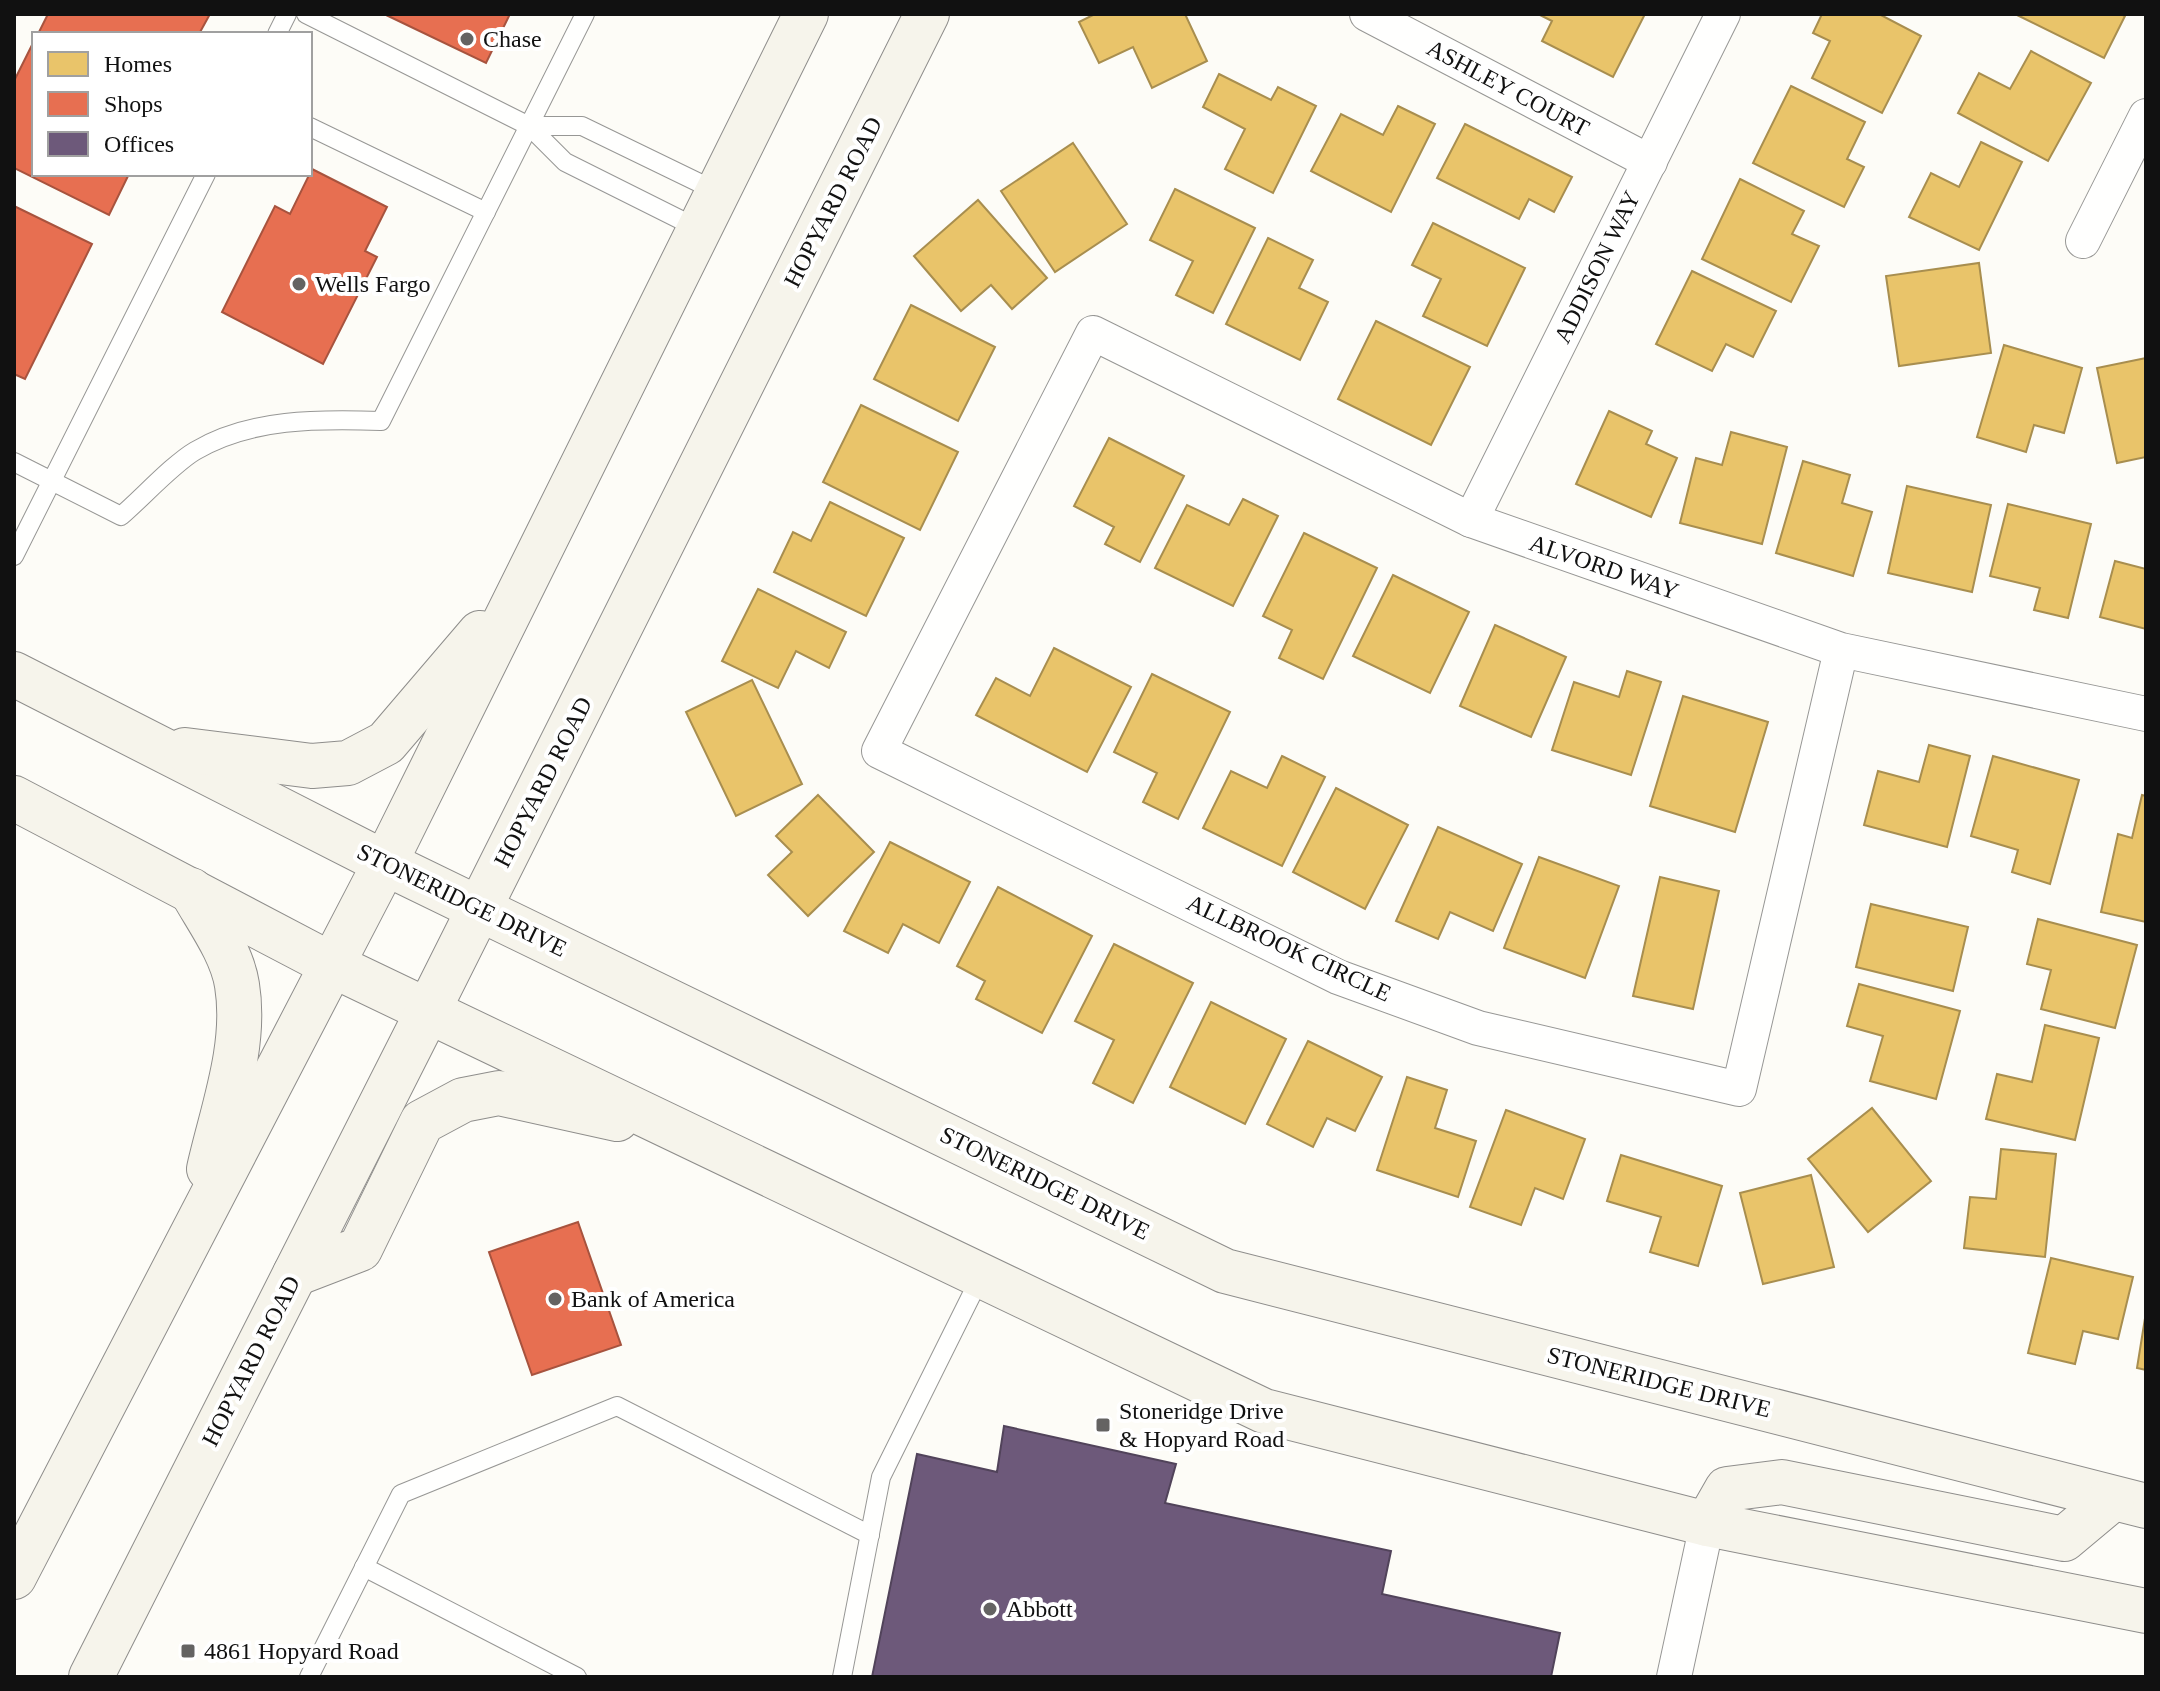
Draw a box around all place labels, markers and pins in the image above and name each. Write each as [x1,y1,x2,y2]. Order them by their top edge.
place label: Chase [483,26,542,52]
marker: Chase [458,30,476,48]
place label: Wells Fargo [315,271,431,297]
marker: Wells Fargo [290,275,308,293]
place label: Bank of America [571,1286,735,1312]
marker: Bank of America [546,1290,564,1308]
place label: Stoneridge Drive & Hopyard Road [1119,1398,1284,1452]
marker: Stoneridge Drive & Hopyard Road [1094,1416,1112,1434]
place label: Abbott [1006,1596,1073,1622]
marker: Abbott [981,1600,999,1618]
place label: 4861 Hopyard Road [204,1638,399,1664]
marker: 4861 Hopyard Road [179,1642,197,1660]

